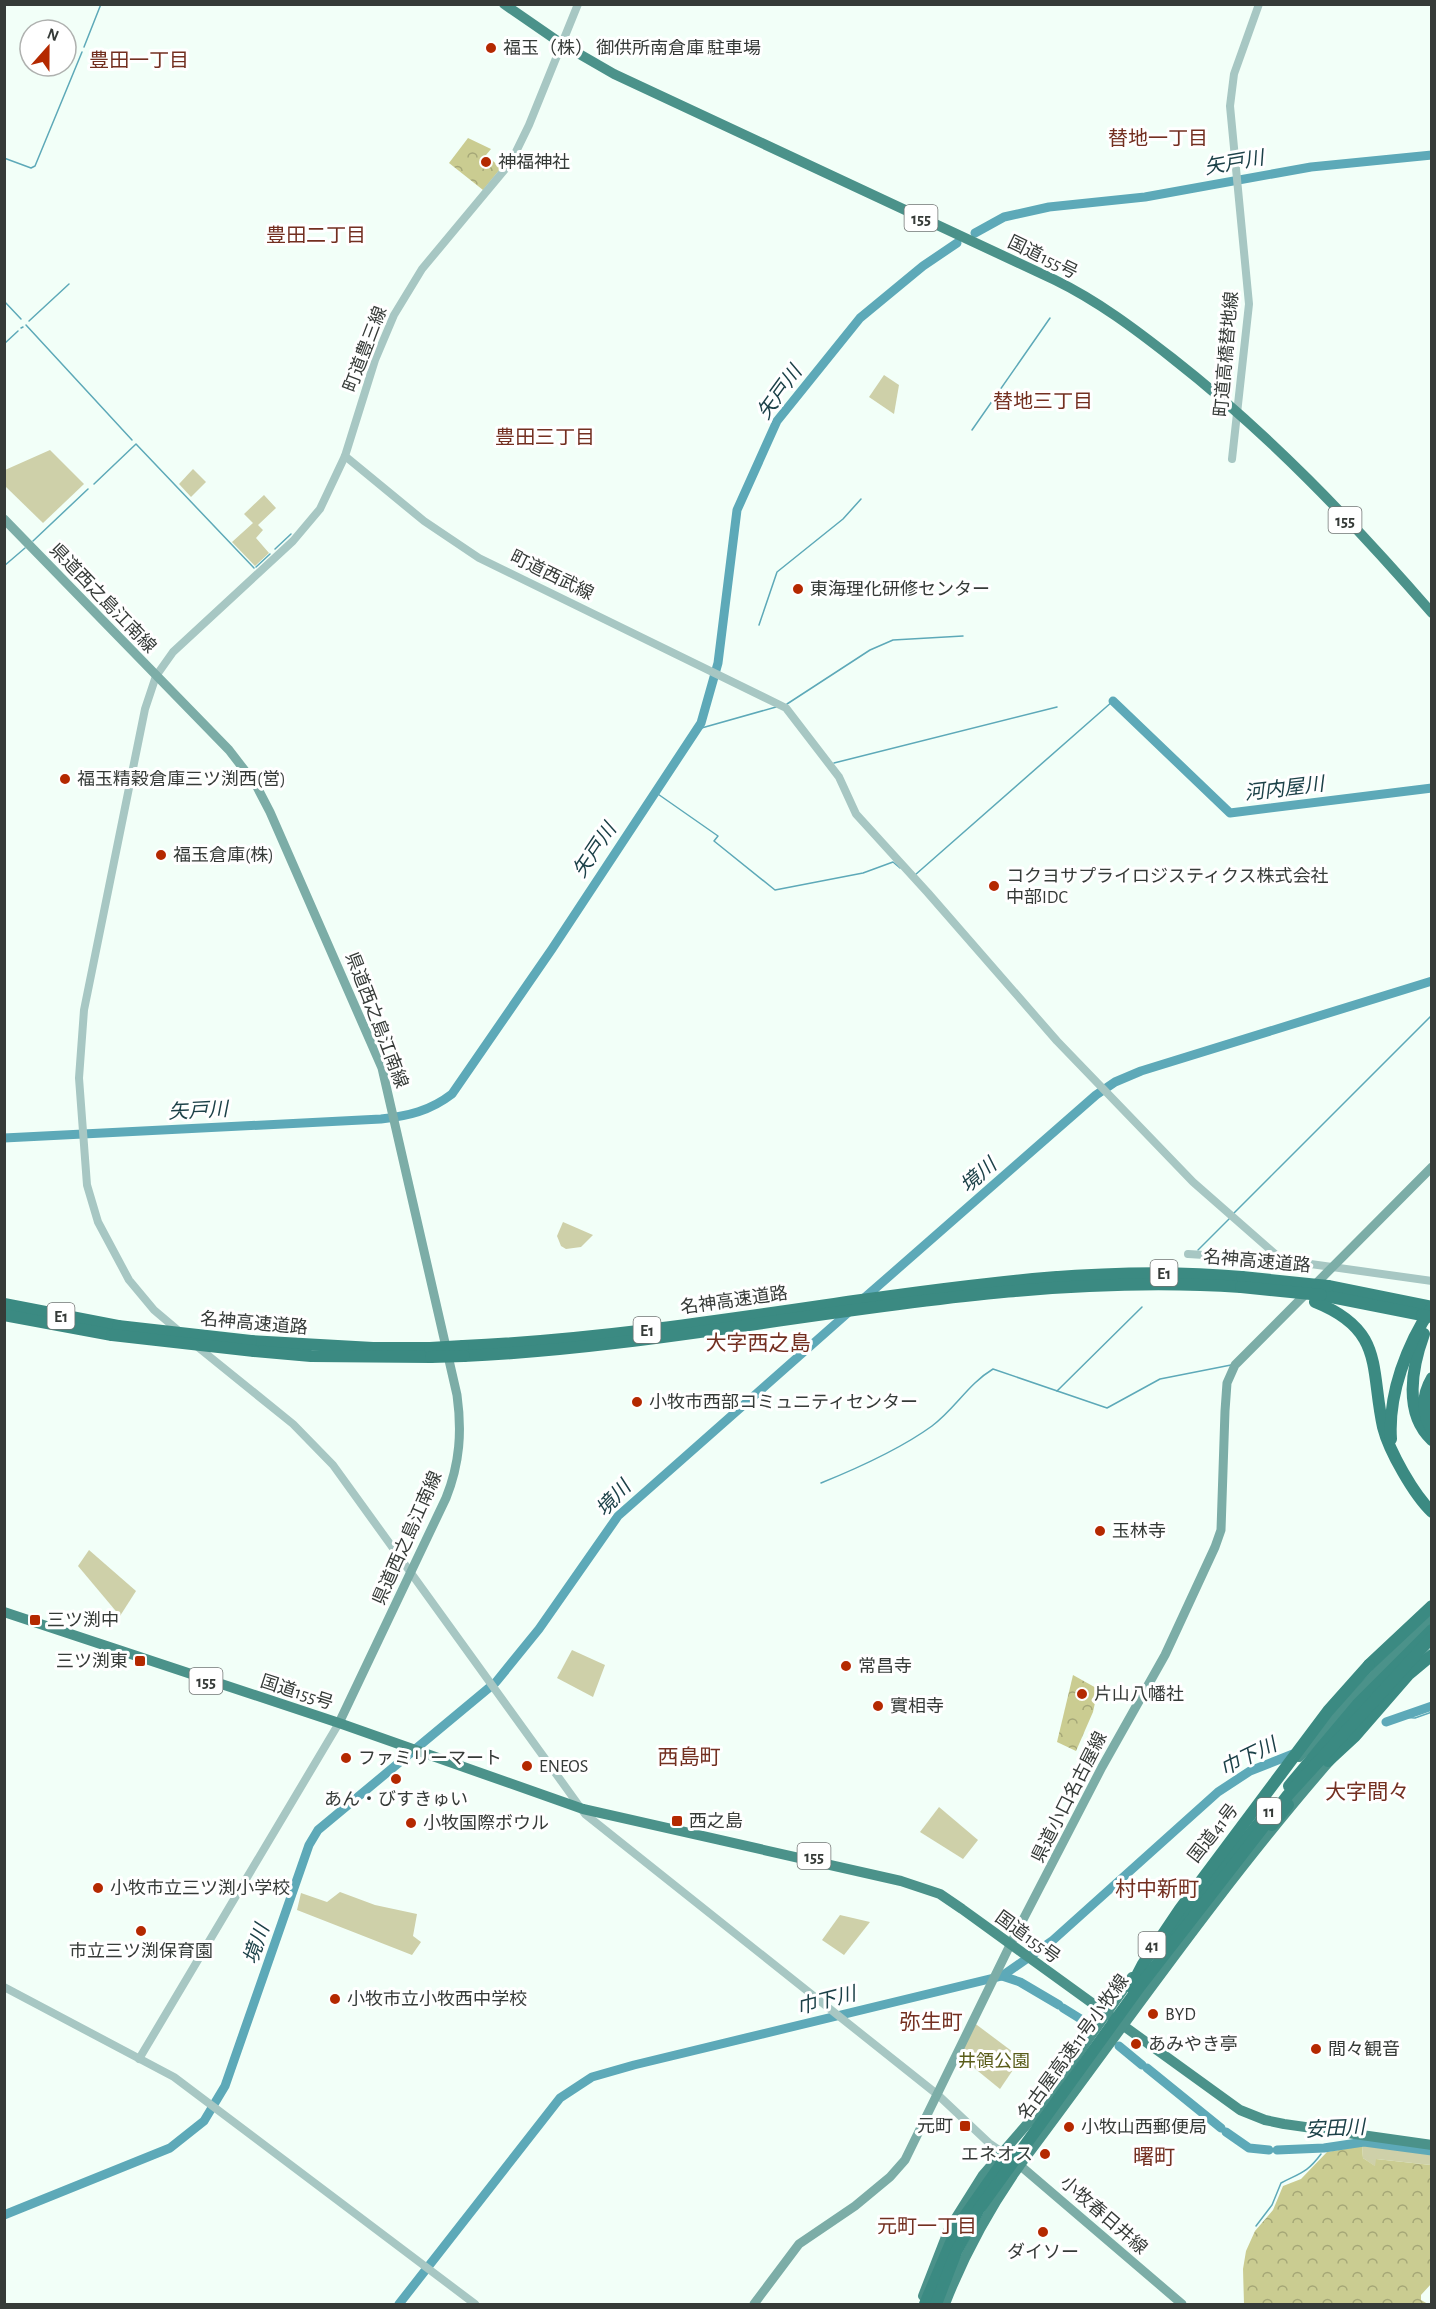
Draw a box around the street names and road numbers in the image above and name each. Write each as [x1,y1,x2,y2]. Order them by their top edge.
road number: 155 [904,205,938,231]
street label: 国道155号 [1005,232,1081,282]
street label: 町道高橋替地線 [1211,290,1241,418]
street label: 町道豊三線 [340,303,390,395]
road number: 155 [1328,507,1362,533]
street label: 県道西之島江南線 [46,539,160,657]
street label: 町道西武線 [507,546,597,604]
street label: 県道西之島江南線 [342,949,412,1091]
street label: 名神高速道路 [1202,1246,1312,1276]
road number: E1 [1150,1260,1178,1286]
street label: 名神高速道路 [679,1283,789,1317]
road number: E1 [48,1303,74,1329]
street label: 名神高速道路 [199,1308,309,1338]
road number: E1 [634,1317,660,1343]
street label: 県道西之島江南線 [369,1468,445,1608]
road number: 155 [190,1668,222,1694]
street label: 国道155号 [258,1671,336,1713]
street label: 県道小口名古屋線 [1027,1728,1111,1866]
road number: 11 [1257,1798,1281,1824]
street label: 国道41号 [1184,1800,1242,1866]
road number: 155 [798,1843,830,1869]
street label: 国道155号 [992,1907,1064,1967]
road number: 41 [1138,1932,1166,1958]
street label: 名古屋高速11号小牧線 [1014,1971,1132,2123]
street label: 小牧春日井線 [1057,2172,1151,2258]

